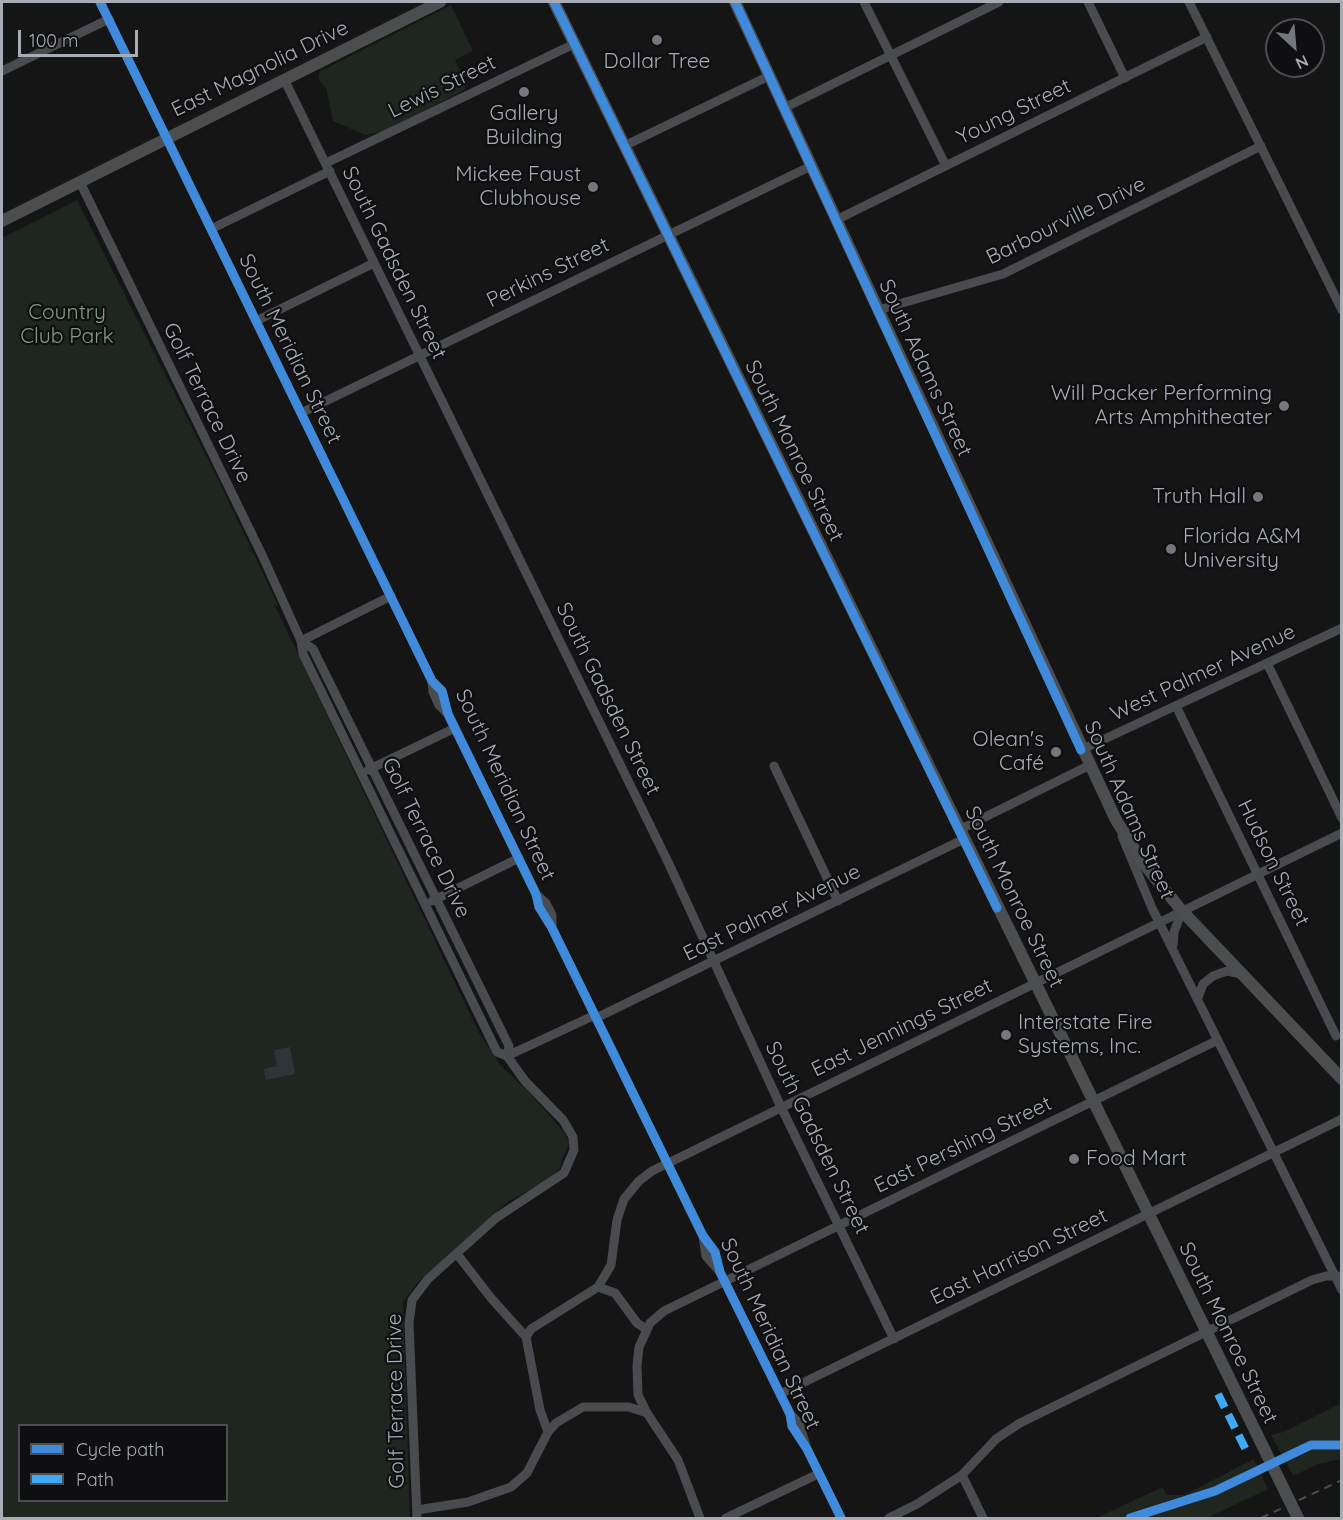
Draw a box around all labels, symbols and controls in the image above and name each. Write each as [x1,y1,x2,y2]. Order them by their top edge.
street label: East Magnolia Drive [167,15,353,123]
scale bar [21,18,141,56]
north arrow [1265,18,1325,78]
text: 100 m [29,29,78,52]
marker: Dollar Tree [650,33,664,47]
place label: Dollar Tree [604,49,710,75]
street label: Lewis Street [384,50,500,124]
text: N [1292,51,1312,74]
street label: Young Street [953,74,1075,150]
marker: Gallery Building [517,85,531,99]
place label: Gallery Building [485,101,563,151]
place label: Mickee Faust Clubhouse [455,162,581,212]
street label: South Gadsden Street [336,163,452,363]
street label: Barbourville Drive [982,171,1150,271]
marker: Mickee Faust Clubhouse [586,180,600,194]
street label: Perkins Street [483,233,613,313]
street label: South Meridian Street [233,250,347,448]
street label: South Adams Street [873,275,977,461]
park label: Country Club Park [20,300,114,350]
street label: Golf Terrace Drive [157,319,257,487]
street label: South Monroe Street [739,356,849,546]
place label: Will Packer Performing Arts Amphitheater [1051,381,1272,431]
marker: Will Packer Performing Arts Amphitheater [1277,399,1291,413]
place label: Truth Hall [1152,484,1246,510]
marker: Truth Hall [1251,490,1265,504]
place label: Florida A&M University [1183,524,1301,574]
marker: Florida A&M University [1164,542,1178,556]
street label: South Gadsden Street [550,599,666,799]
street label: West Palmer Avenue [1107,619,1299,727]
street label: South Meridian Street [450,685,560,885]
street label: South Adams Street [1078,717,1180,903]
place label: Olean's Café [973,727,1044,777]
marker: Olean's Café [1049,745,1063,759]
street label: Golf Terrace Drive [376,754,476,922]
street label: Hudson Street [1232,796,1314,930]
street label: South Monroe Street [959,802,1069,992]
street label: East Palmer Avenue [679,859,865,967]
street label: East Jennings Street [807,973,997,1083]
place label: Interstate Fire Systems, Inc. [1018,1010,1153,1060]
marker: Interstate Fire Systems, Inc. [999,1028,1013,1042]
street label: South Gadsden Street [759,1038,875,1238]
street label: East Pershing Street [870,1091,1056,1199]
place label: Food Mart [1086,1146,1187,1172]
marker: Food Mart [1067,1152,1081,1166]
street label: East Harrison Street [926,1203,1112,1311]
street label: South Meridian Street [715,1234,825,1434]
street label: South Monroe Street [1173,1238,1283,1428]
street label: Golf Terrace Drive [382,1313,410,1489]
legend [18,1424,228,1502]
text: Cycle path [76,1438,164,1461]
text: Path [76,1468,114,1491]

